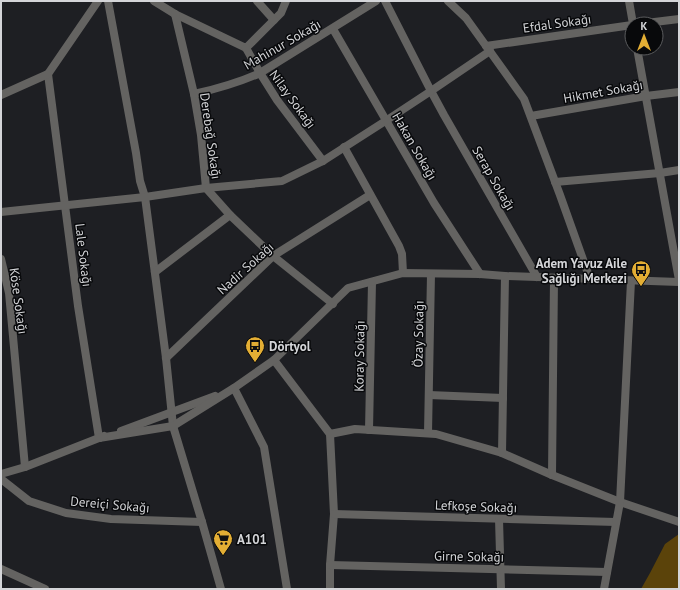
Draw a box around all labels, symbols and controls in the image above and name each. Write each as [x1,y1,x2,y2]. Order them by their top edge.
street label: Efdal Sokağı [522,10,592,37]
street label: Mahinur Sokağı [241,15,324,73]
north arrow [624,16,664,56]
text: K [641,19,648,33]
street label: Nilay Sokağı [266,67,320,132]
street label: Hikmet Sokağı [562,76,644,107]
street label: Derebağ Sokağı [196,92,225,180]
street label: Hakan Sokağı [388,109,441,183]
street label: Serap Sokağı [468,143,519,214]
street label: Lale Sokağı [71,222,96,288]
street label: Nadir Sokağı [213,238,277,298]
place label: Adem Yavuz Aile Sağlığı Merkezi [536,255,627,287]
bus stop icon: Adem Yavuz Aile Sağlığı Merkezi [630,259,652,287]
street label: Köse Sokağı [5,267,32,335]
street label: Özay Sokağı [409,300,428,368]
street label: Koray Sokağı [350,320,369,392]
bus stop icon: Dörtyol [244,335,266,363]
place label: Dörtyol [269,338,311,355]
street label: Dereiçi Sokağı [70,493,150,516]
street label: Lefkoşe Sokağı [435,497,517,516]
supermarket icon: A101 [212,528,234,556]
place label: A101 [237,531,267,548]
street label: Girne Sokağı [434,547,504,566]

